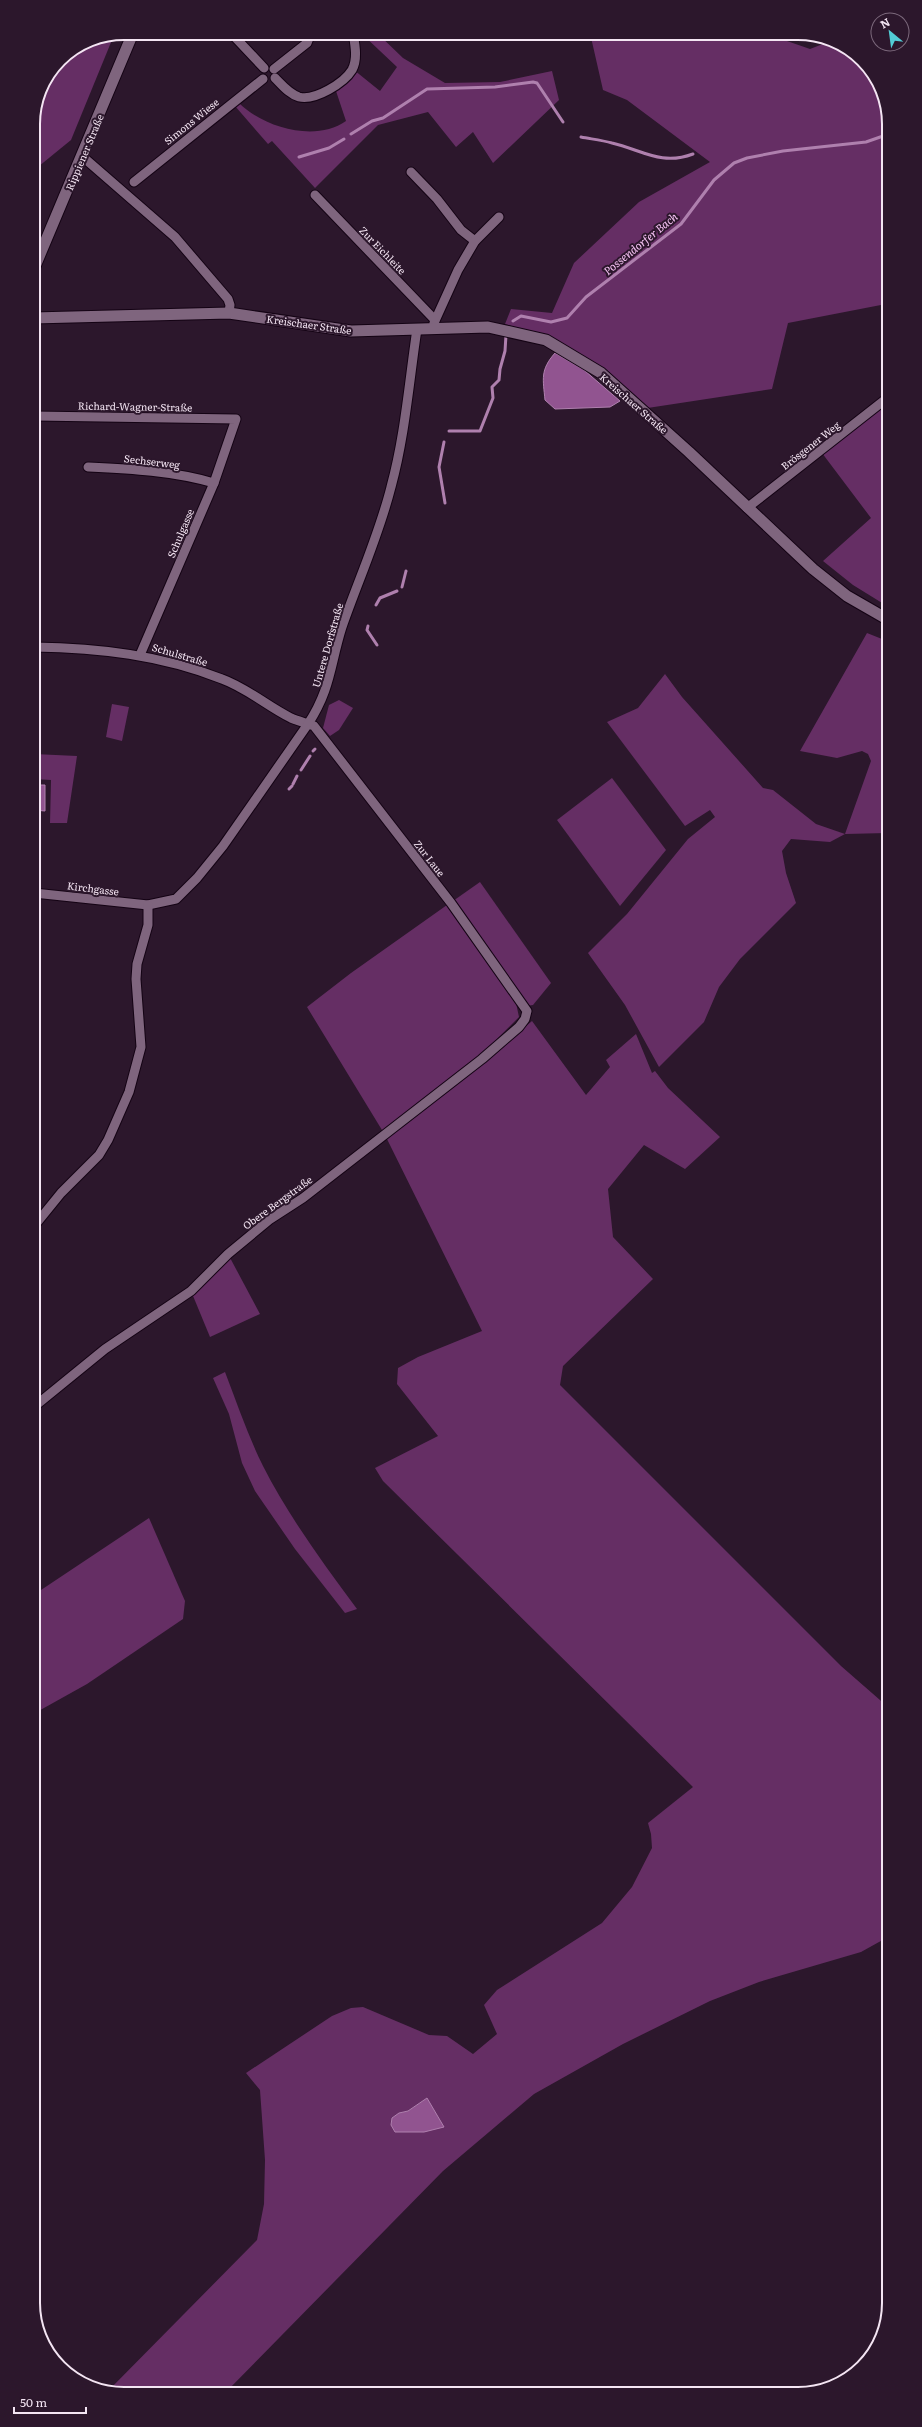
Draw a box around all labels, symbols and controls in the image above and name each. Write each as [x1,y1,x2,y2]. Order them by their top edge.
north arrow [870,12,910,52]
text: N [877,13,893,32]
street label: Simons Wiese [160,94,222,148]
street label: Rippiener Straße [61,112,107,192]
water label: Possendorfer Bach [599,208,681,278]
street label: Zur Eichleite [356,223,410,277]
street label: Kreischaer Straße [266,311,352,337]
street label: Kreischaer Straße [597,369,671,437]
street label: Richard-Wagner-Straße [78,398,192,414]
street label: Brösgener Weg [777,417,843,473]
street label: Sechserweg [123,450,181,472]
street label: Schulgasse [163,506,197,560]
street label: Untere Dorfstraße [308,601,346,689]
street label: Schulstraße [150,639,210,669]
street label: Zur Laue [411,837,449,879]
street label: Kirchgasse [66,877,120,899]
street label: Obere Bergstraße [239,1172,315,1232]
scale bar [14,2389,86,2415]
text: 50 m [20,2393,47,2411]

